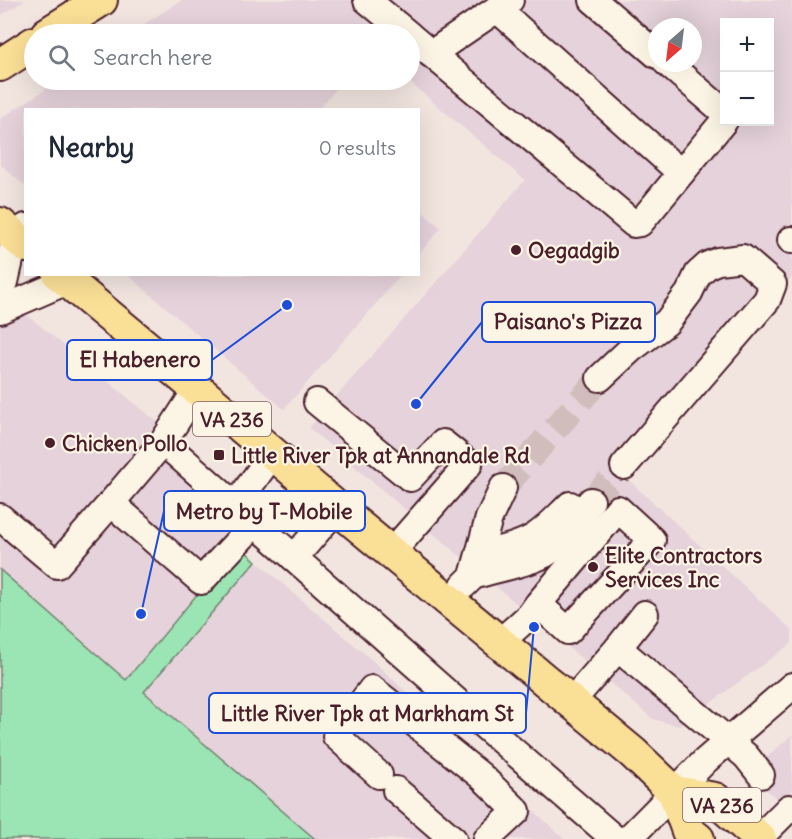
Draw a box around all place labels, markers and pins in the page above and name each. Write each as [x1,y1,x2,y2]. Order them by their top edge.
place label: Oegadgib [528,237,620,264]
marker: Oegadgib [509,243,523,257]
callout: Paisano's Pizza [482,302,655,342]
callout: El Habenero [67,340,212,380]
place label: Chicken Pollo [62,430,188,457]
marker: Chicken Pollo [43,436,57,450]
place label: Little River Tpk at Annandale Rd [231,442,530,469]
marker: Little River Tpk at Annandale Rd [212,448,226,462]
callout: Metro by T-Mobile [164,491,365,531]
place label: Elite Contractors Services Inc [605,542,763,593]
marker: Elite Contractors Services Inc [586,560,600,574]
callout: Little River Tpk at Markham St [209,693,526,733]

